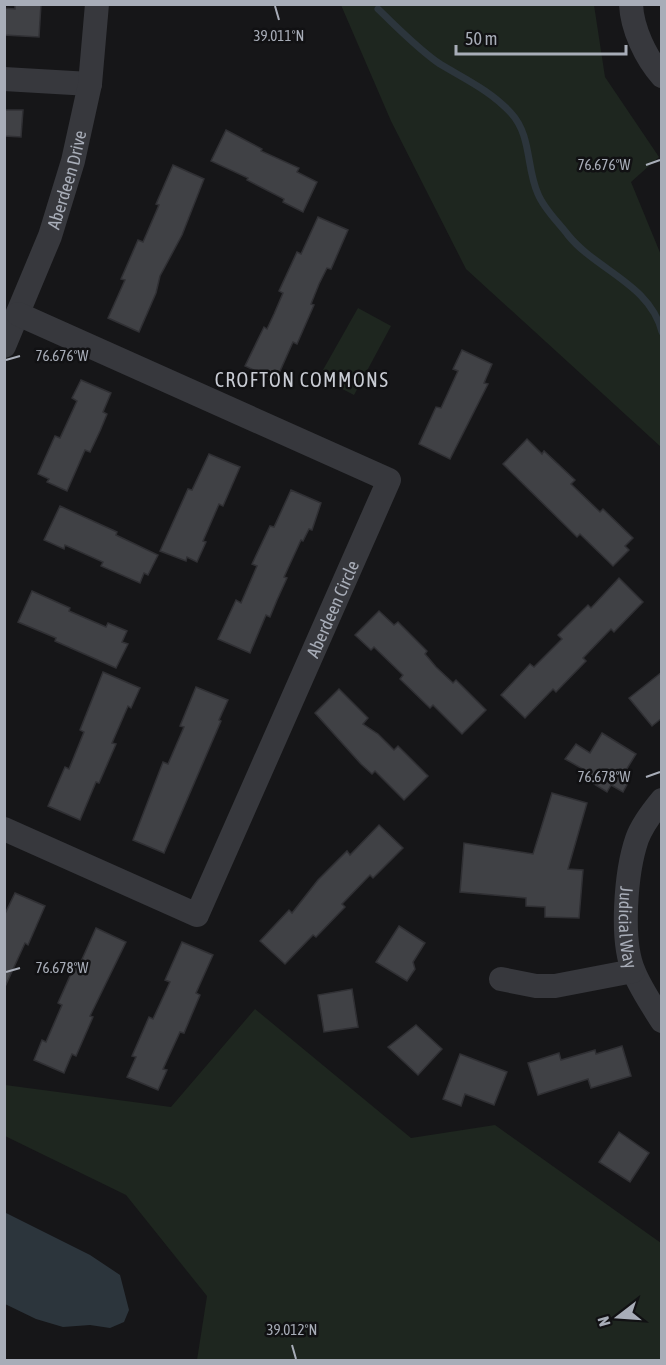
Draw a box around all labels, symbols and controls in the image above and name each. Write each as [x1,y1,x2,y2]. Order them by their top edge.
scale bar [456,18,626,56]
text: 39.011°N [254,27,304,44]
text: 50 m [465,28,497,49]
street label: Aberdeen Drive [42,128,90,232]
text: 76.676°W [578,156,631,173]
text: 76.676°W [36,347,89,364]
district label: CROFTON COMMONS [215,368,389,391]
street label: Aberdeen Circle [302,557,363,661]
text: 76.678°W [578,768,631,785]
street label: Judicial Way [615,885,642,971]
text: 76.678°W [36,959,89,976]
north arrow [588,1287,648,1347]
text: N [594,1314,614,1329]
text: 39.012°N [267,1321,317,1338]

